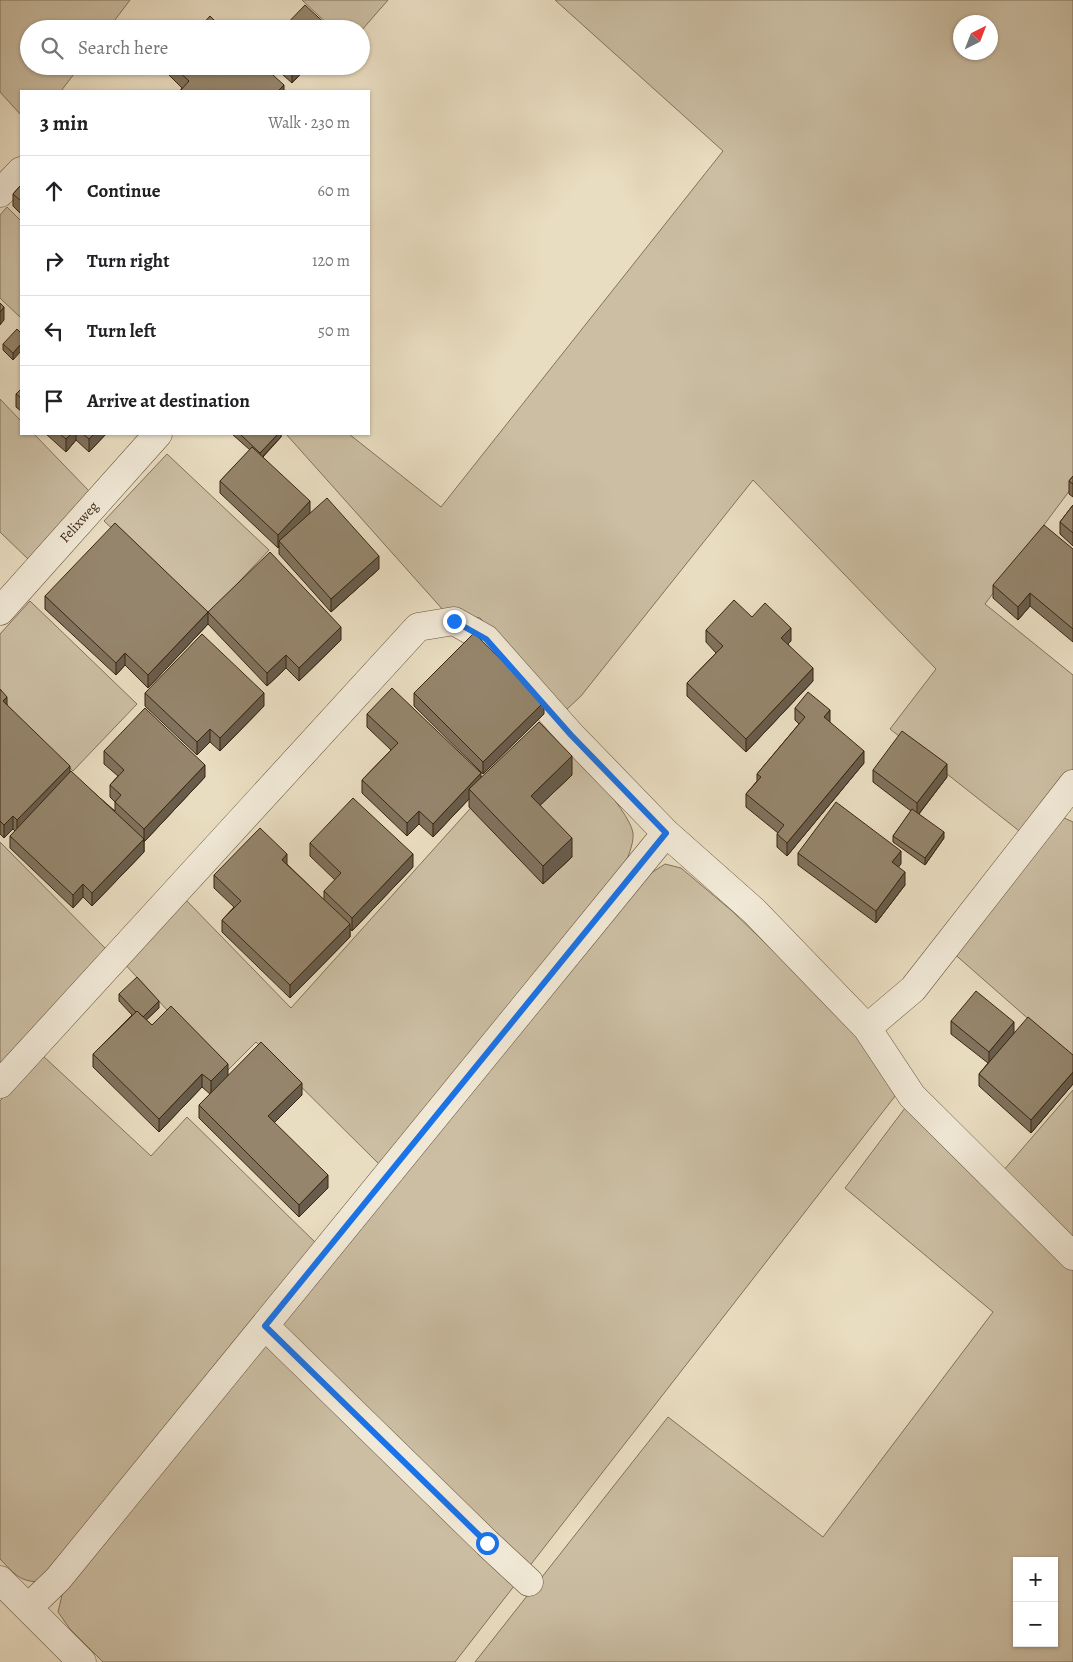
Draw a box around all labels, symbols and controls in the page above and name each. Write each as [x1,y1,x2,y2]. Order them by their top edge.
north arrow [953,15,998,60]
search box [20,20,370,75]
icon: search [38,34,66,62]
text: Search here [78,35,168,61]
text: 3 min [40,109,88,137]
text: Walk · 230 m [268,112,350,134]
icon: ahead [40,177,68,205]
text: Continue [87,178,161,204]
text: 60 m [318,180,350,202]
icon: right [40,247,68,275]
text: Turn right [87,248,169,274]
text: 120 m [312,250,350,272]
icon: left [40,317,68,345]
text: Turn left [87,318,156,344]
text: 50 m [318,320,350,342]
icon: arrive [40,387,68,415]
text: Arrive at destination [87,388,250,414]
street label: Felixweg [55,497,103,547]
route end [443,610,466,633]
route start [476,1532,499,1555]
map controls [1013,1557,1058,1647]
button: + [1013,1557,1058,1602]
button: − [1013,1602,1058,1647]

